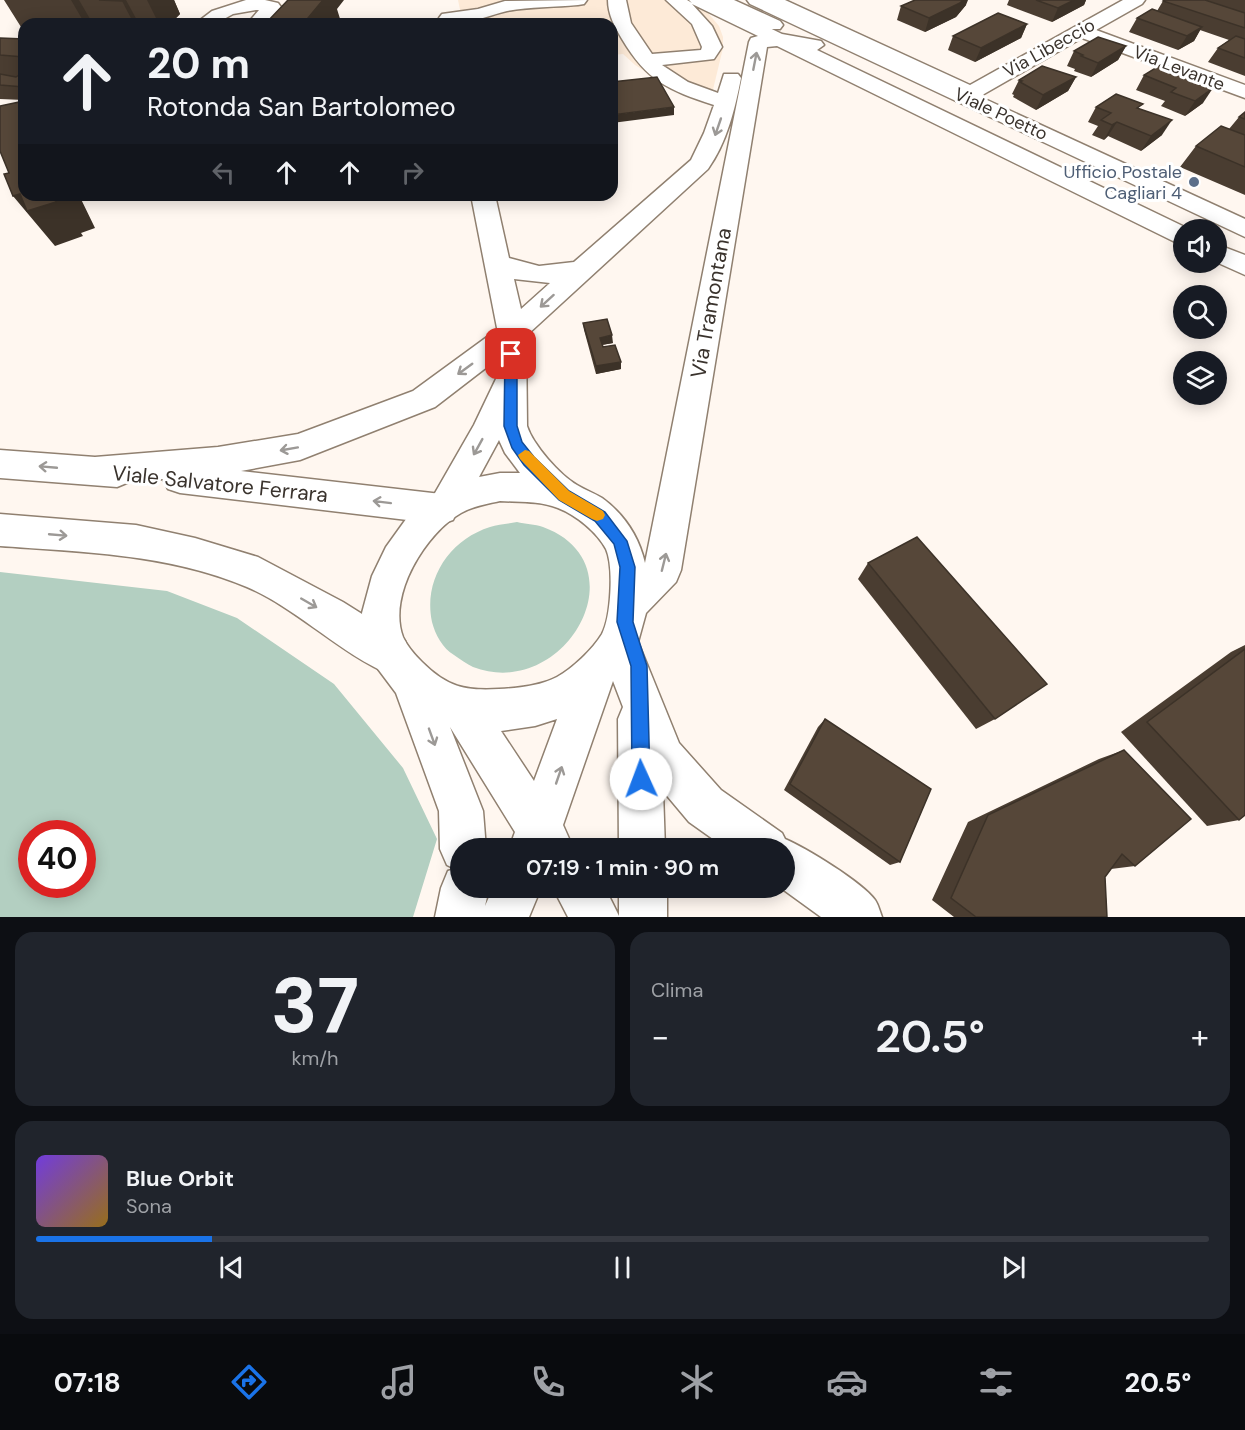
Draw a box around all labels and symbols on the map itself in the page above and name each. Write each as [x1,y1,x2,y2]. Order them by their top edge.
street label: Via Libeccio [999,13,1099,83]
street label: Via Levante [1130,40,1228,96]
one-way arrow [750,52,761,71]
street label: Viale Poetto [951,82,1051,146]
one-way arrow [712,117,723,136]
place label: Ufficio Postale Cagliari 4 [1064,160,1182,205]
marker: Ufficio Postale Cagliari 4 [1187,175,1201,189]
street label: Via Tramontana [684,226,738,380]
one-way arrow [540,294,555,308]
pin [485,328,536,379]
one-way arrow [458,363,474,375]
one-way arrow [472,437,483,455]
one-way arrow [280,443,299,454]
street label: Viale Salvatore Ferrara [111,459,329,509]
one-way arrow [38,462,58,473]
one-way arrow [373,496,393,507]
one-way arrow [48,530,68,541]
one-way arrow [658,553,670,572]
one-way arrow [300,597,317,609]
one-way arrow [427,727,438,746]
position arrow [609,747,673,811]
one-way arrow [555,766,566,785]
speed limit sign: 40 [18,820,96,898]

